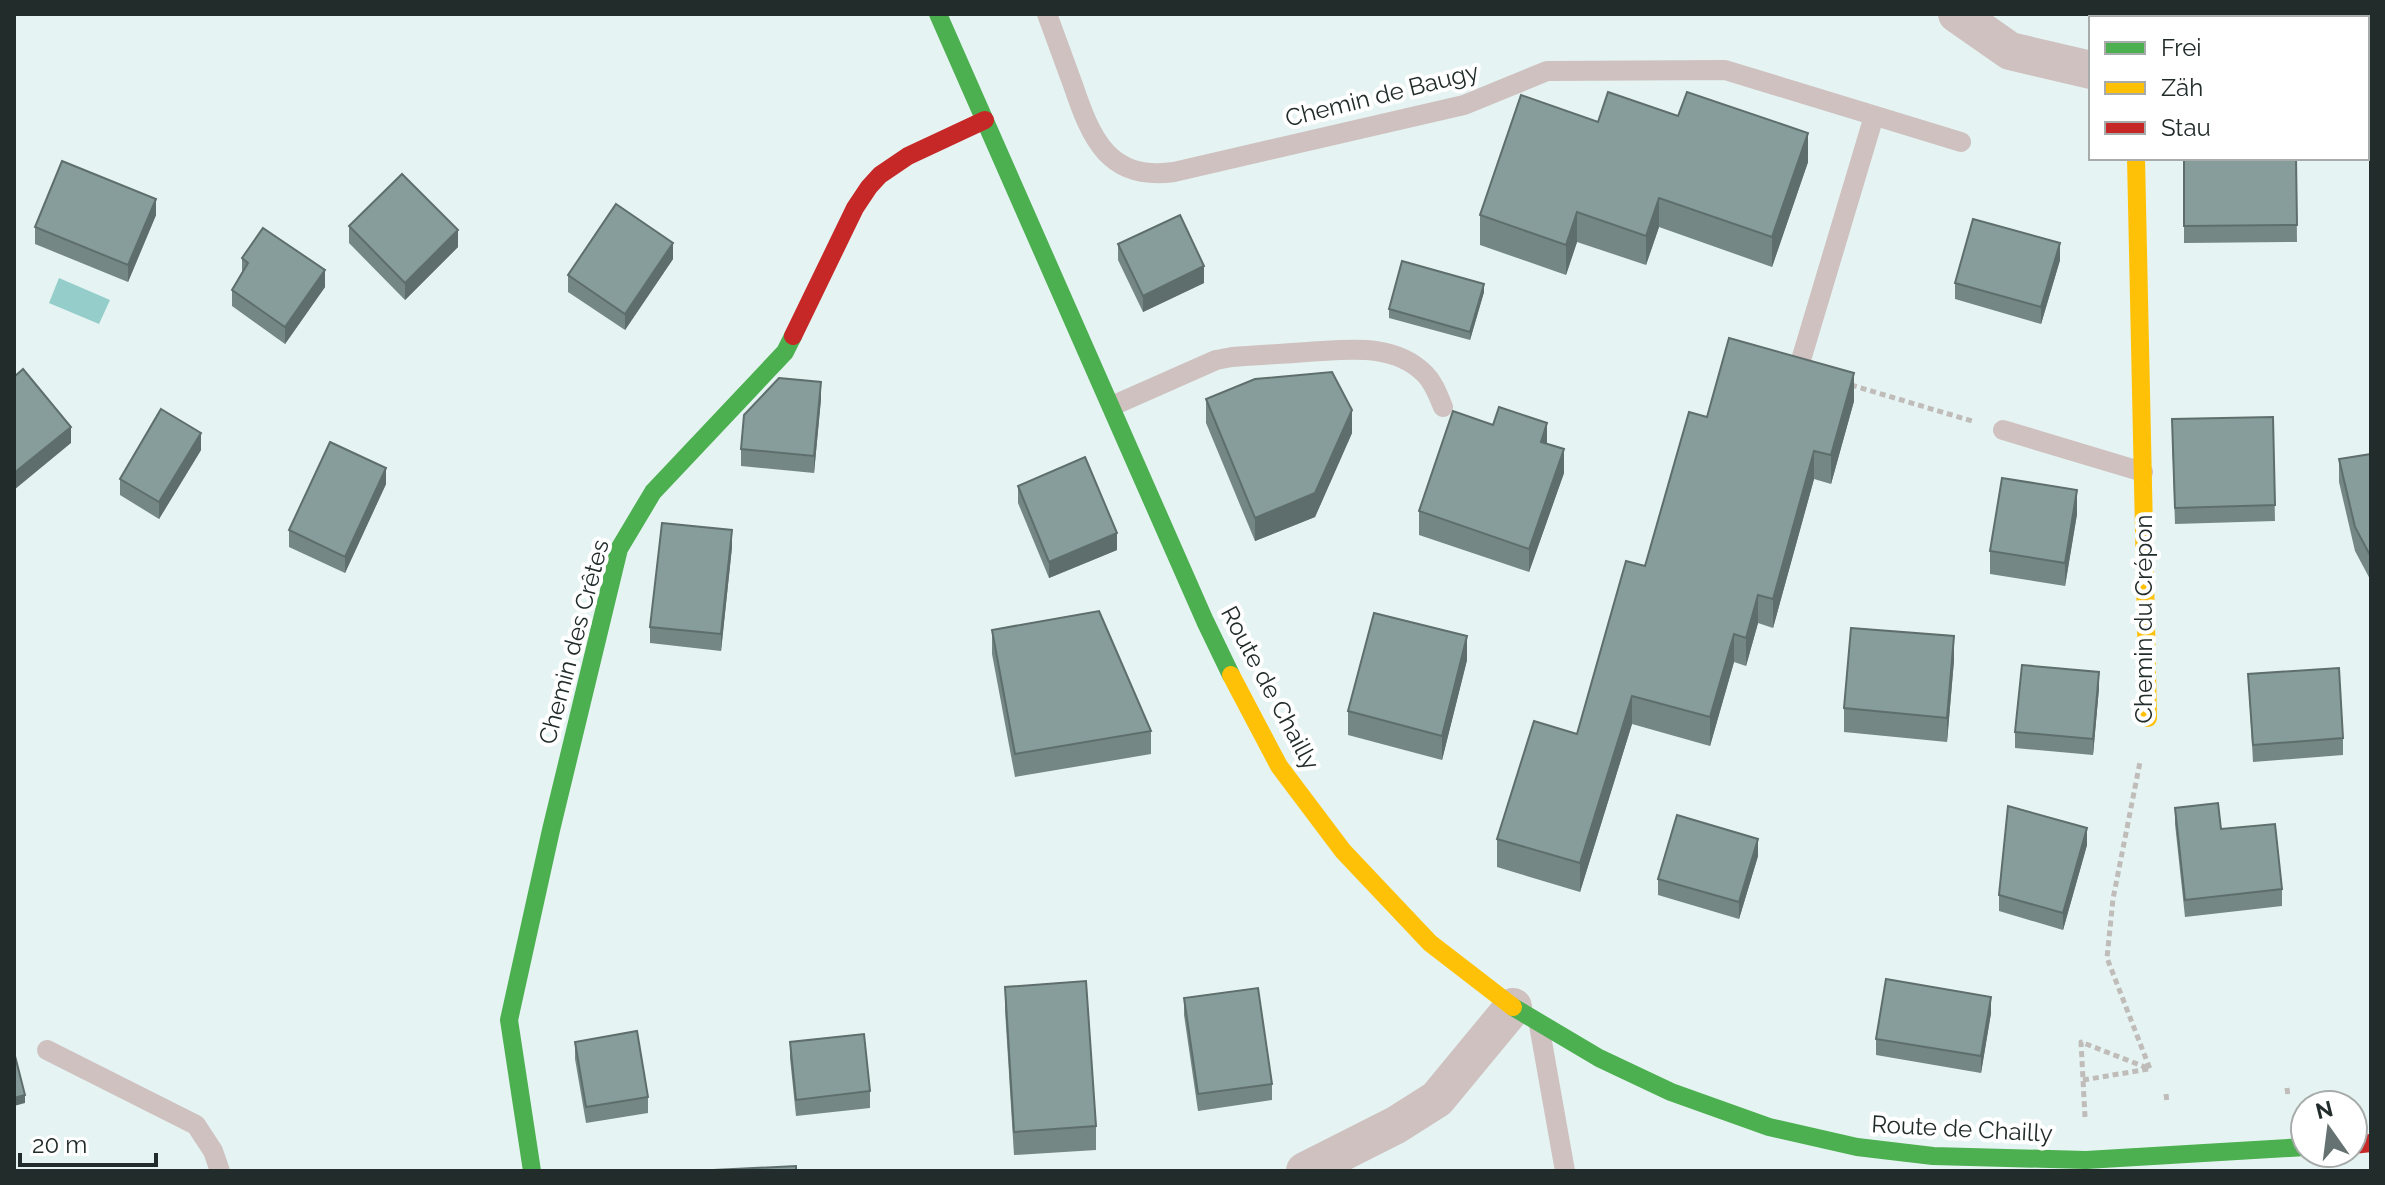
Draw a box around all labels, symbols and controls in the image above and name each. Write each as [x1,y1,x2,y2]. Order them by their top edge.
legend [2089,16,2369,160]
text: Frei [2161,33,2202,62]
street label: Chemin de Baugy [1282,56,1482,133]
text: Zäh [2161,73,2203,102]
text: Stau [2161,113,2211,142]
street label: Chemin du Crépon [2129,515,2158,723]
street label: Chemin des Crêtes [532,536,615,747]
street label: Route de Chailly [1215,601,1326,775]
north arrow [2289,1089,2369,1169]
text: N [2313,1095,2335,1124]
street label: Route de Chailly [1871,1109,2053,1148]
scale bar [20,1117,156,1167]
text: 20 m [32,1130,87,1159]

